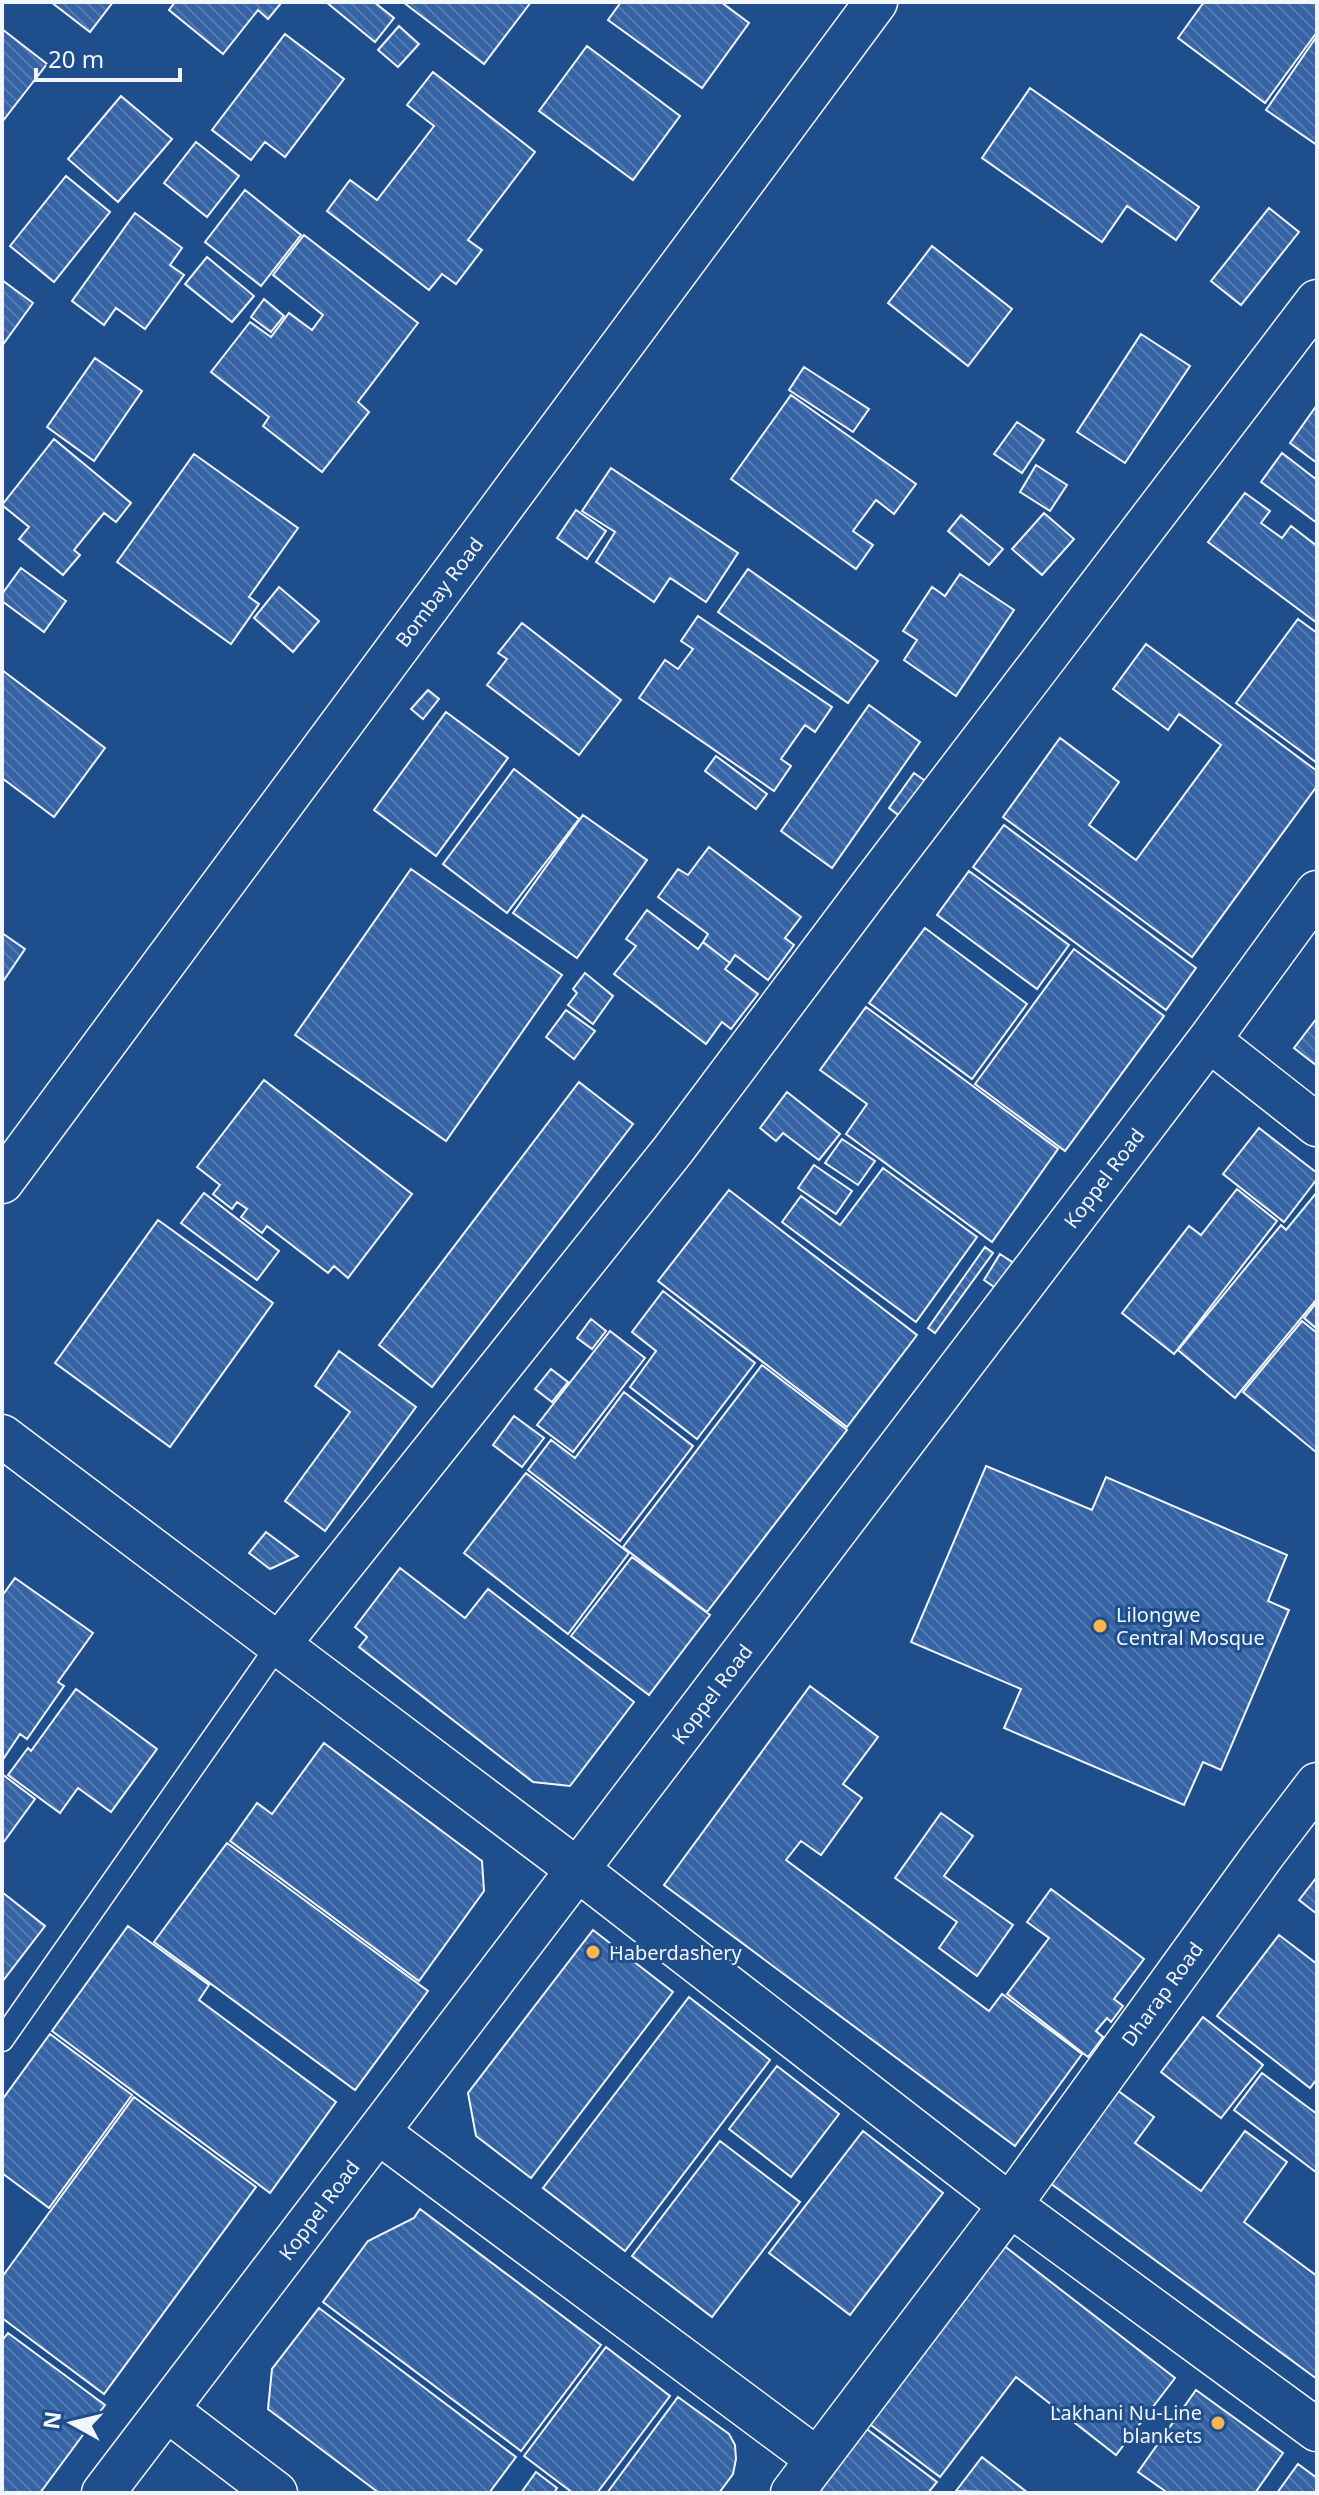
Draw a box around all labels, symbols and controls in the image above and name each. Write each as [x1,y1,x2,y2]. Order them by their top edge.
scale bar [36,32,180,82]
text: 20 m [48,42,104,75]
street label: Bombay Road [389,532,489,652]
street label: Koppel Road [1057,1122,1151,1234]
place label: Lilongwe Central Mosque [1116,1601,1265,1651]
marker: Lilongwe Central Mosque [1091,1617,1109,1635]
street label: Koppel Road [665,1638,759,1750]
street label: Dharap Road [1115,1936,1209,2052]
place label: Haberdashery [609,1939,742,1966]
marker: Haberdashery [584,1943,602,1961]
street label: Koppel Road [272,2154,366,2266]
north arrow [32,2383,112,2463]
place label: Lakhani Nu-Line blankets [1050,2399,1202,2449]
text: N [35,2409,67,2431]
marker: Lakhani Nu-Line blankets [1209,2414,1227,2432]

